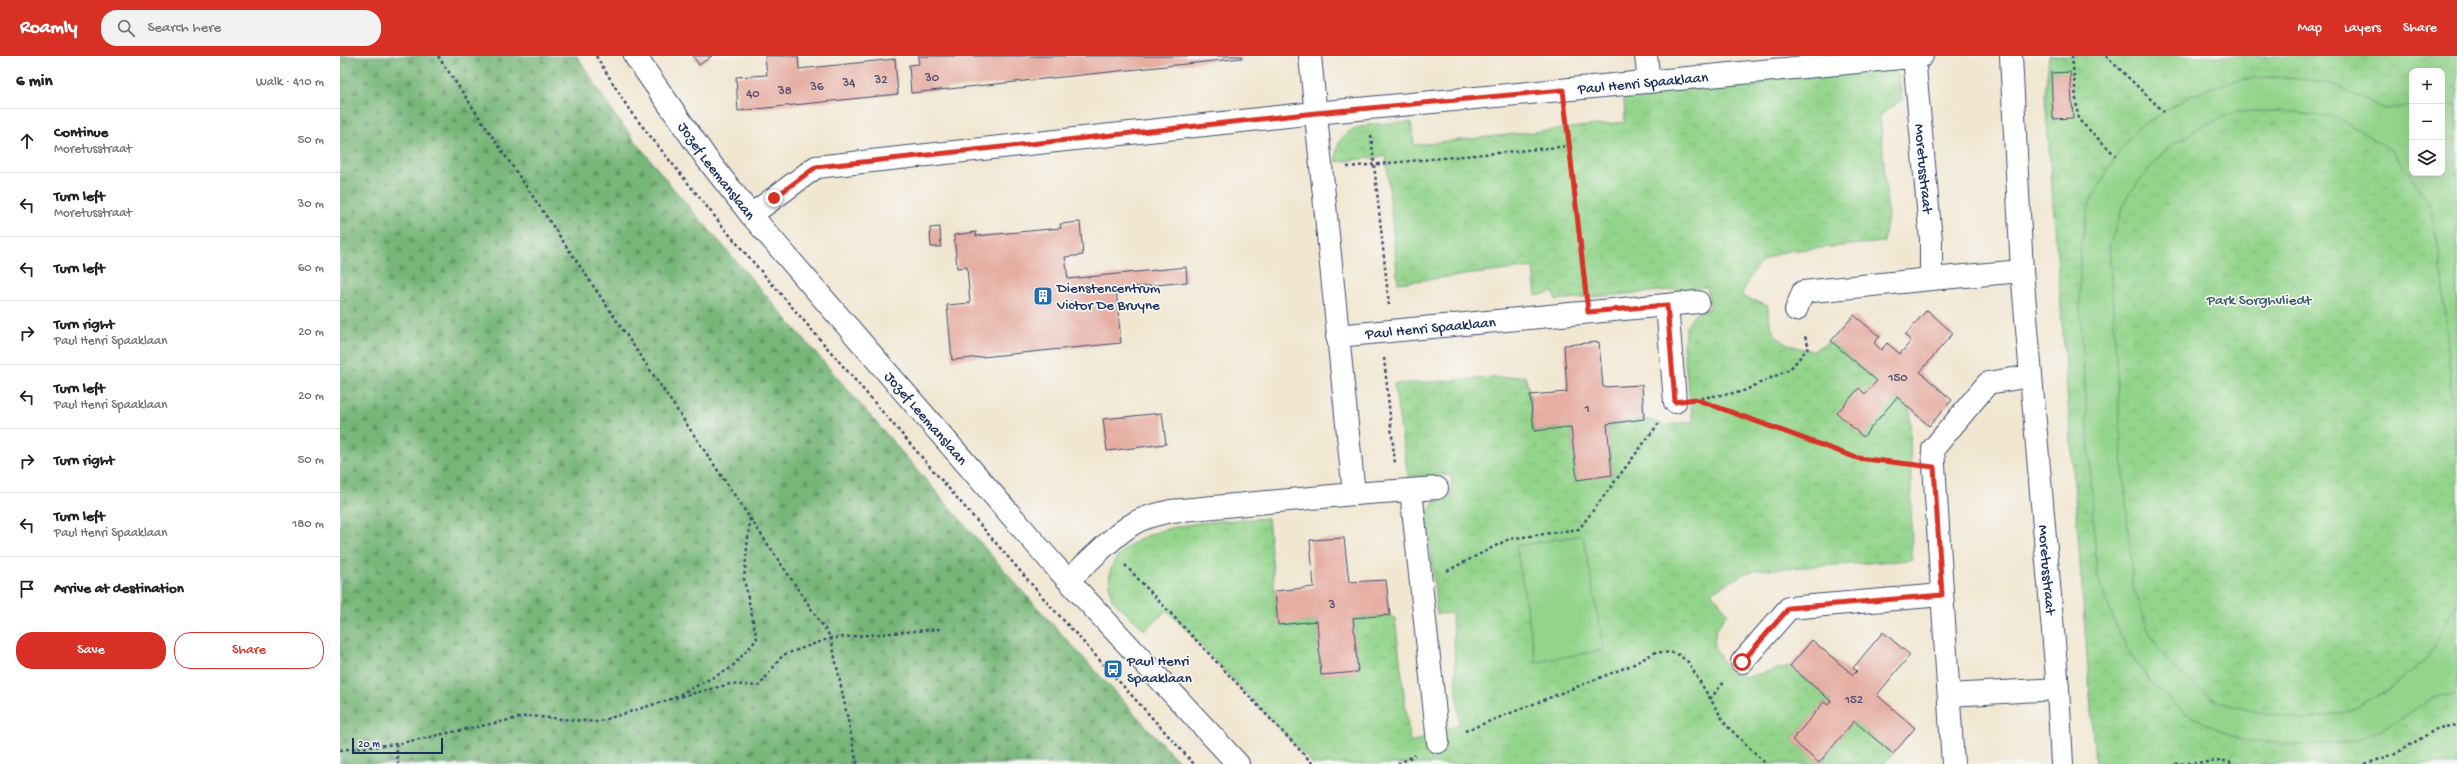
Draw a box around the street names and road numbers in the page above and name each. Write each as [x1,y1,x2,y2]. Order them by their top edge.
street label: Paul Henri Spaaklaan [1576,69,1709,99]
street label: Jozef Leemanslaan [673,119,758,224]
street label: Moretusstraat [1909,123,1936,216]
street label: Paul Henri Spaaklaan [1364,314,1497,344]
street label: Jozef Leemanslaan [880,368,970,470]
street label: Moretusstraat [2033,524,2059,617]

